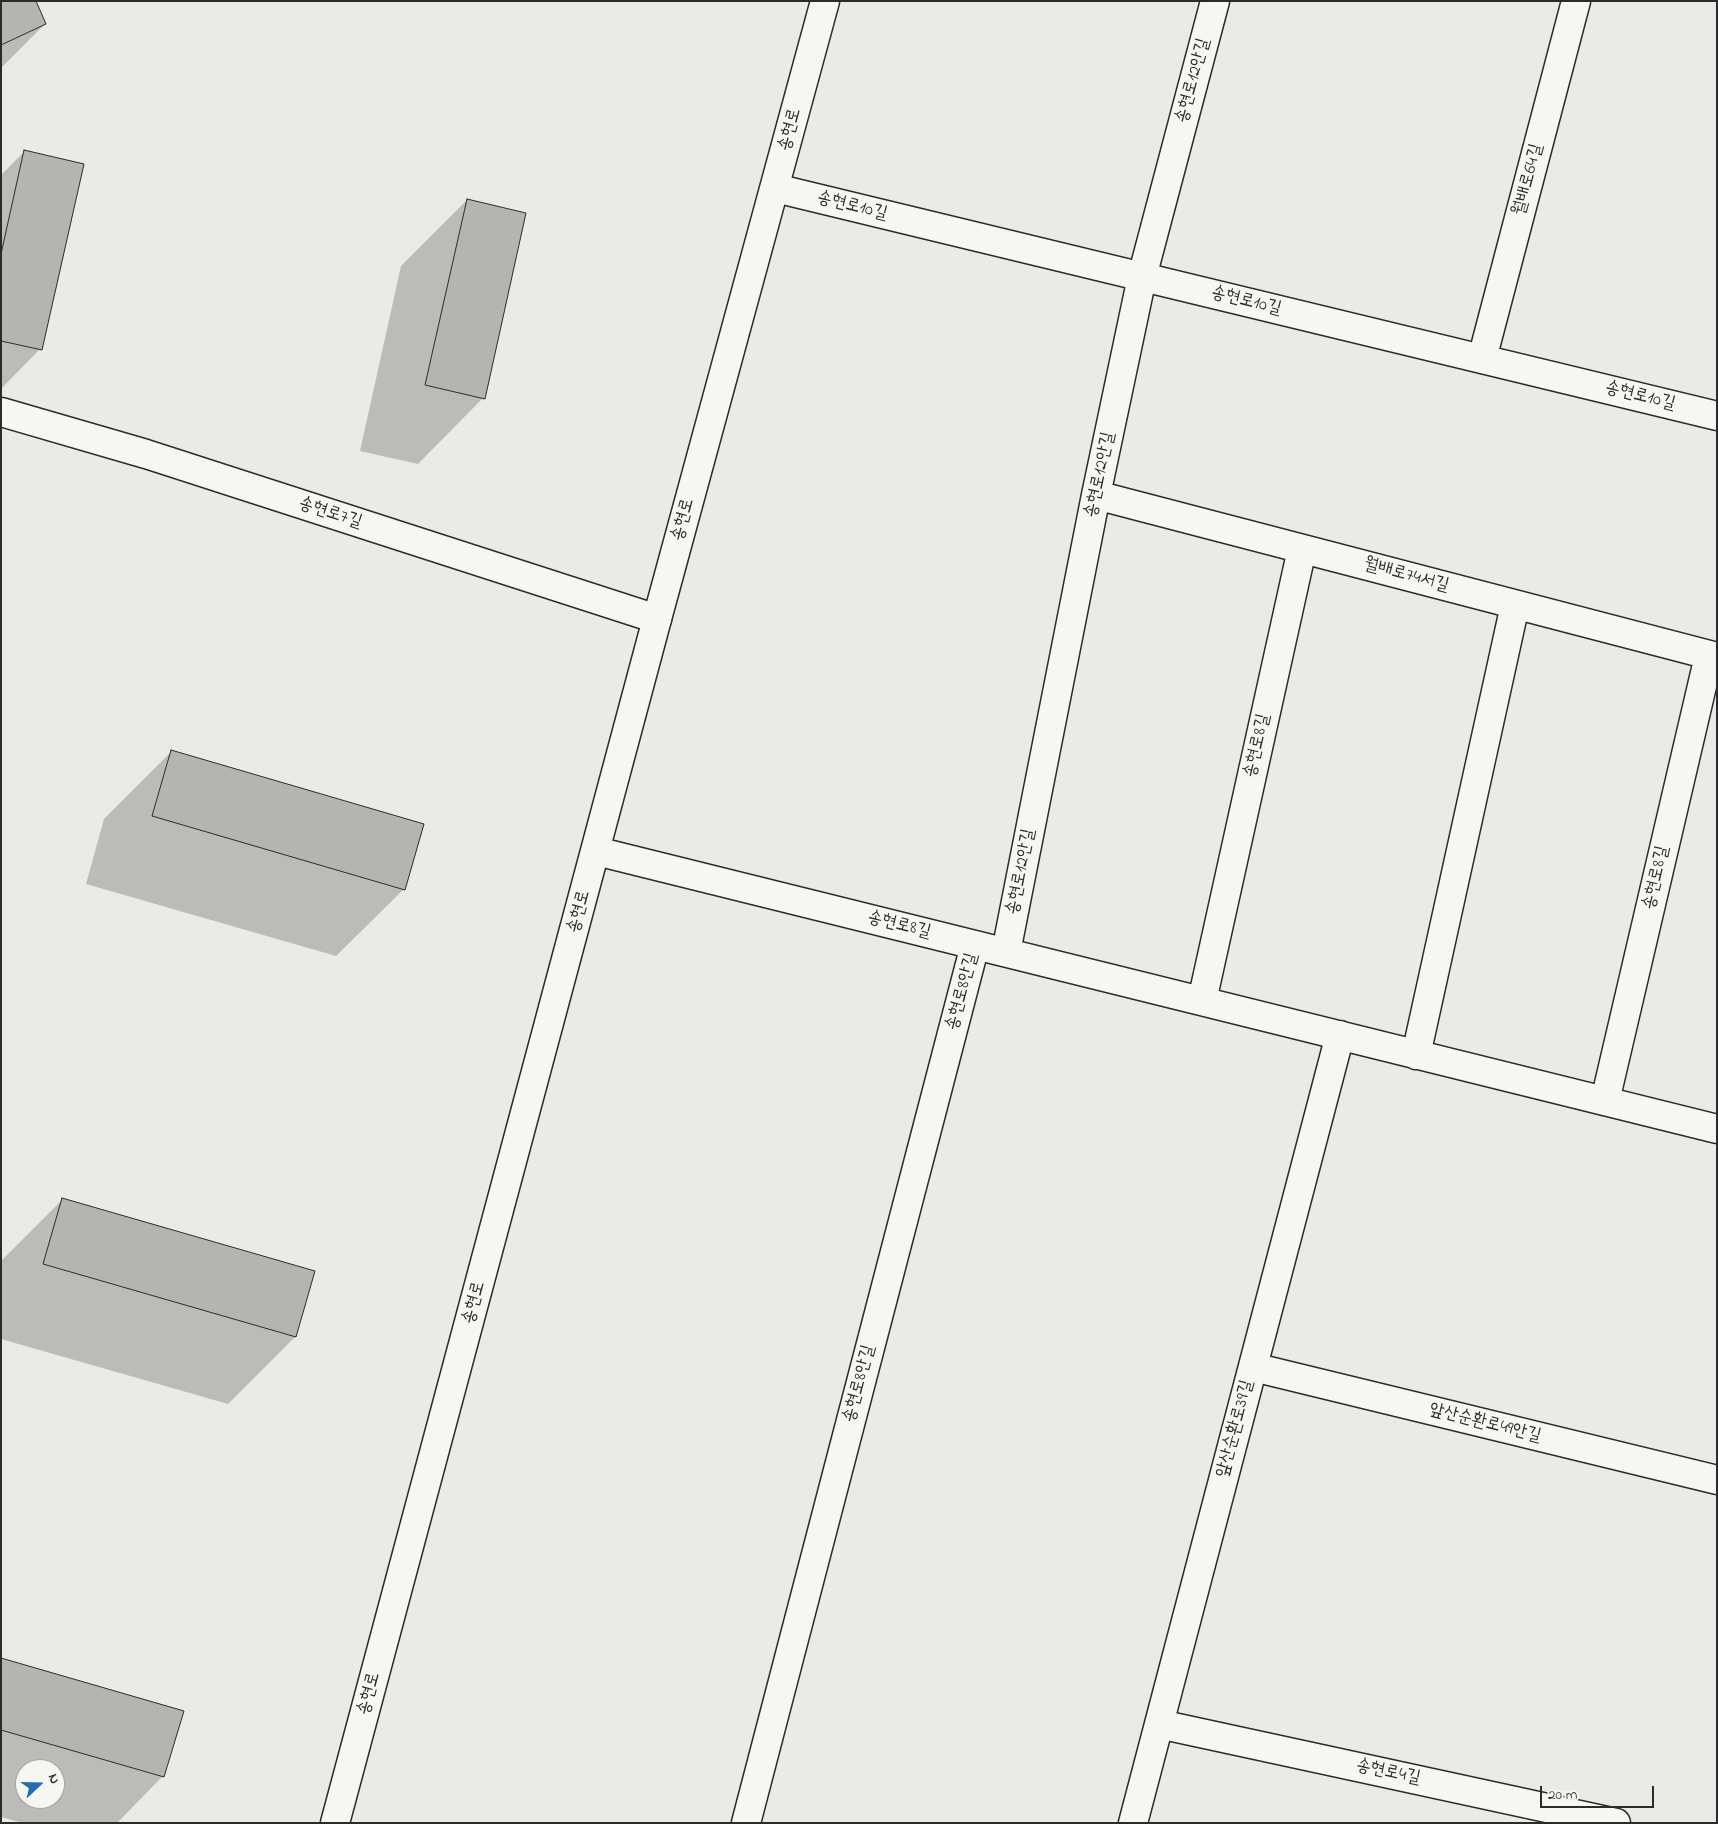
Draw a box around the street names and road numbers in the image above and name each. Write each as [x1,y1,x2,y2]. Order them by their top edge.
street label: 송현로12안길 [1172,36,1216,126]
street label: 송현로 [775,106,807,154]
street label: 월배로64길 [1509,142,1549,218]
street label: 송현로10길 [815,188,889,226]
street label: 송현로10길 [1209,283,1283,321]
street label: 송현로10길 [1603,378,1677,416]
street label: 송현로12안길 [1081,430,1121,520]
street label: 송현로7길 [296,494,364,534]
street label: 송현로 [668,496,700,544]
street label: 월배로74서길 [1361,554,1451,598]
street label: 송현로8길 [1240,712,1276,780]
street label: 송현로12안길 [1003,827,1041,917]
street label: 송현로8길 [1639,844,1675,912]
street label: 송현로 [564,888,596,936]
street label: 송현로8길 [865,908,933,944]
street label: 송현로8안길 [942,951,984,1033]
street label: 송현로 [459,1279,491,1327]
street label: 송현로8안길 [839,1343,881,1425]
street label: 앞산순환로39길 [1213,1378,1259,1480]
street label: 앞산순환로49안길 [1427,1400,1543,1448]
street label: 송현로 [354,1670,386,1718]
street label: 송현로4길 [1354,1756,1422,1790]

